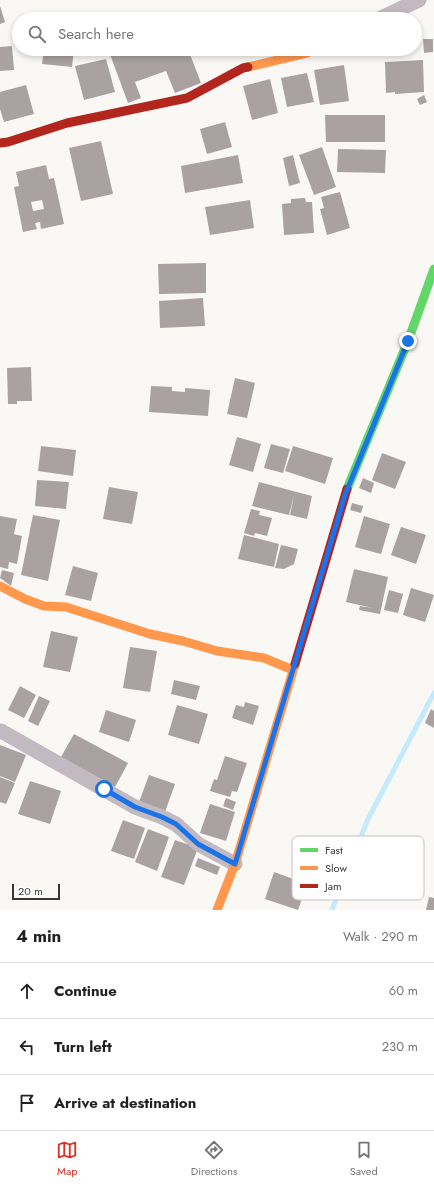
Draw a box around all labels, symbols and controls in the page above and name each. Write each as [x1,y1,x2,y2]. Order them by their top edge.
search box [12,12,422,56]
icon: search [26,23,48,45]
text: Search here [58,23,134,45]
route end [399,332,417,350]
route start [95,780,113,798]
legend [292,836,424,900]
text: Fast [325,842,343,858]
text: Slow [325,860,347,876]
text: Jam [323,878,342,894]
scale bar [12,882,60,901]
text: 20 m [18,883,43,899]
text: 4 min [16,924,61,948]
text: Walk · 290 m [343,927,418,946]
icon: ahead [16,980,38,1002]
text: Continue [54,980,117,1002]
text: 60 m [389,981,418,1000]
icon: left [16,1036,38,1058]
text: Turn left [54,1036,112,1058]
text: 230 m [382,1037,418,1056]
icon: arrive [16,1092,38,1114]
text: Arrive at destination [54,1092,196,1114]
tab: Map [56,1139,78,1179]
tab: Directions [191,1139,237,1179]
tab: Saved [350,1139,378,1179]

